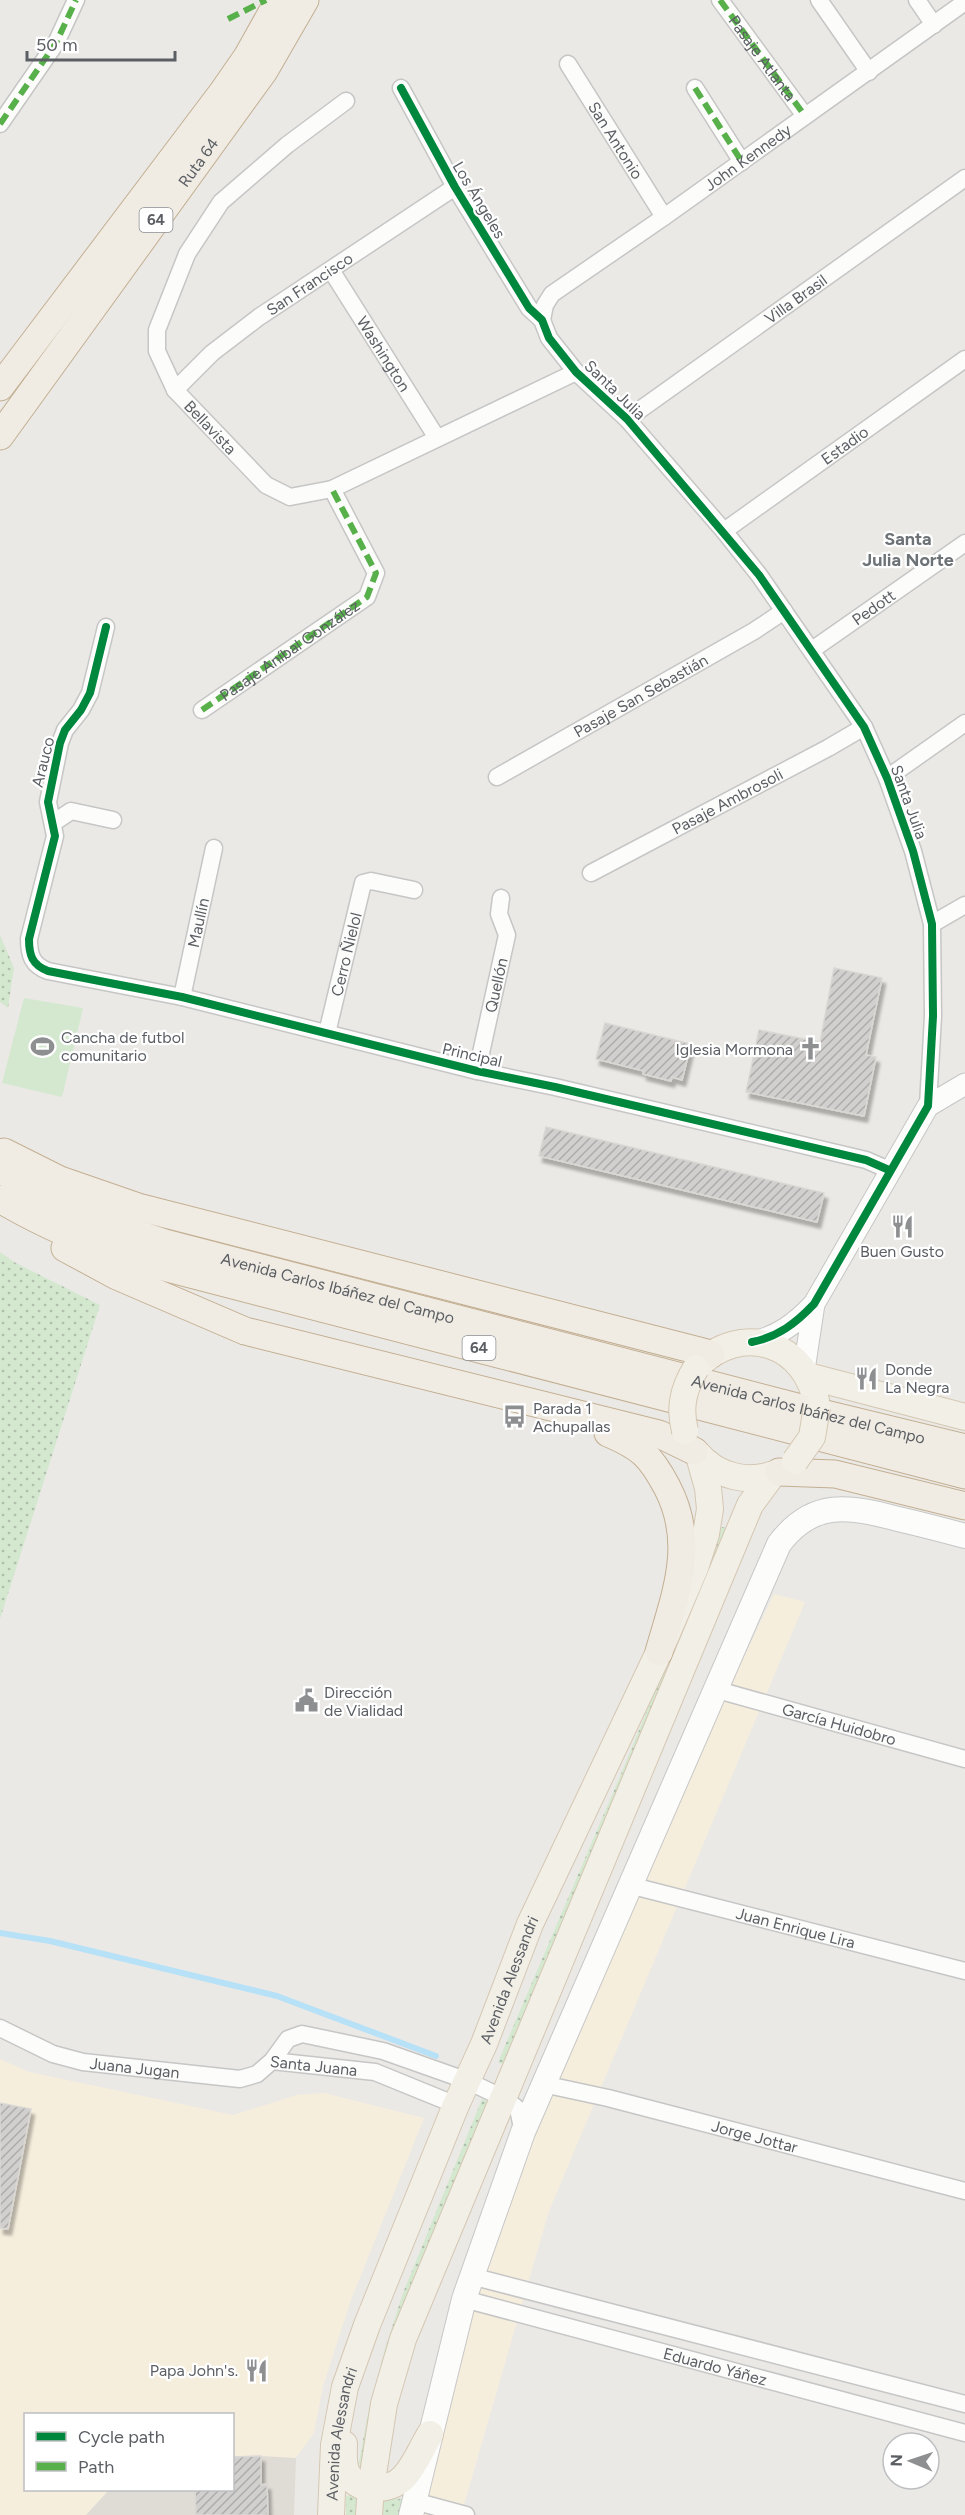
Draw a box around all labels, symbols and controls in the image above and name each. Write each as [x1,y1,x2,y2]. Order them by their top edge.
street label: Pasaje Atlanta [725,11,800,105]
scale bar [27,24,176,62]
text: 50 m [36,34,78,56]
street label: San Antonio [584,98,647,183]
street label: John Kennedy [701,120,795,195]
street label: Ruta 64 [174,134,222,190]
street label: Los Ángeles [449,158,509,242]
road number: 64 [140,208,172,232]
street label: San Francisco [263,248,356,319]
street label: Villa Brasil [761,270,830,327]
street label: Washington [353,312,415,395]
street label: Santa Julia [580,356,650,424]
street label: Bellavista [180,396,241,458]
street label: Estadio [817,422,872,468]
district label: Santa Julia Norte [862,528,954,571]
street label: Pedott [848,585,899,629]
street label: Pasaje Aníbal González [216,596,363,705]
street label: Pasaje San Sebastián [570,650,711,741]
street label: Arauco [28,735,58,789]
street label: Santa Julia [887,762,931,842]
street label: Pasaje Ambrosoli [669,764,786,838]
street label: Maullín [183,896,213,949]
street label: Cerro Ñielol [327,910,365,998]
street label: Quellón [481,956,511,1014]
place label: Cancha de futbol comunitario [61,1028,184,1065]
sports icon: Cancha de futbol comunitario [30,1033,56,1059]
church icon: Iglesia Mormona [798,1036,824,1062]
street label: Principal [440,1039,504,1071]
place label: Iglesia Mormona [676,1040,793,1059]
restaurant icon: Buen Gusto [889,1213,915,1239]
place label: Buen Gusto [860,1242,944,1261]
street label: Avenida Carlos Ibáñez del Campo [219,1248,457,1327]
road number: 64 [462,1336,496,1360]
place label: Donde La Negra [885,1360,950,1397]
restaurant icon: Donde La Negra [854,1365,880,1391]
street label: Avenida Carlos Ibáñez del Campo [690,1371,927,1447]
place label: Parada 1 Achupallas [533,1399,611,1436]
bus stop icon: Parada 1 Achupallas [502,1404,528,1430]
place label: Dirección de Vialidad [324,1683,403,1720]
public building icon: Dirección de Vialidad [293,1688,319,1714]
street label: García Huidobro [780,1699,898,1749]
street label: Juan Enrique Lira [734,1903,857,1952]
street label: Avenida Alessandri [475,1913,542,2046]
street label: Santa Juana [269,2051,358,2080]
street label: Juana Jugan [89,2053,181,2082]
street label: Jorge Jottar [710,2116,800,2157]
street label: Eduardo Yáñez [661,2343,769,2389]
restaurant icon: Papa John's. [243,2357,269,2383]
place label: Papa John's. [150,2361,238,2380]
street label: Avenida Alessandri [322,2364,361,2501]
legend [24,2413,234,2491]
text: Cycle path [78,2426,165,2448]
north arrow [881,2431,941,2491]
text: N [887,2454,906,2467]
text: Path [78,2456,114,2478]

